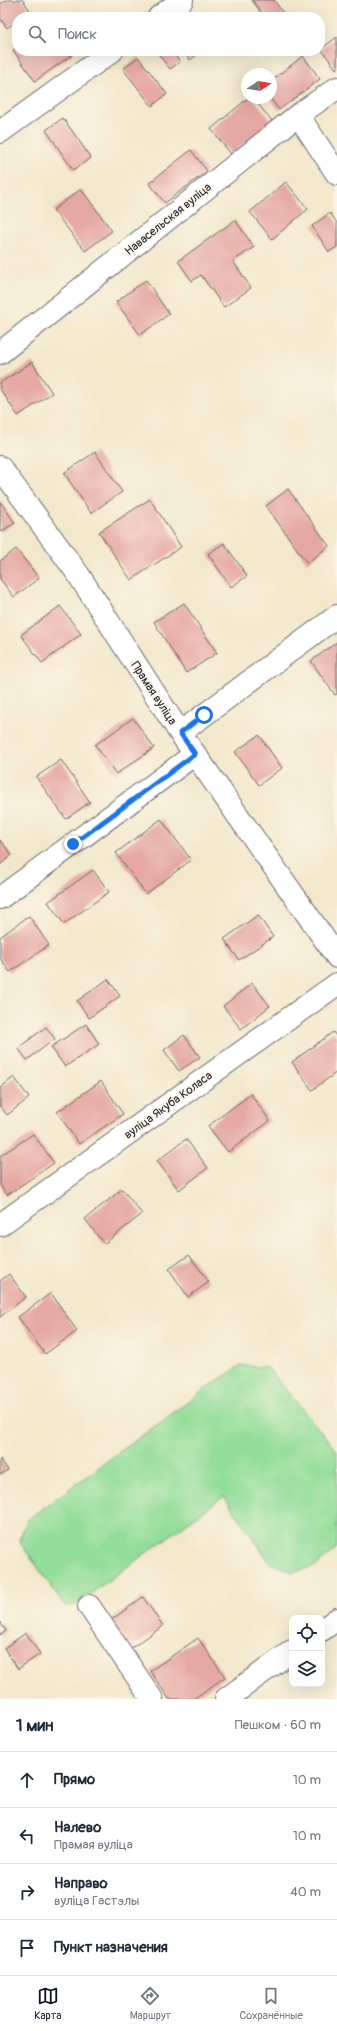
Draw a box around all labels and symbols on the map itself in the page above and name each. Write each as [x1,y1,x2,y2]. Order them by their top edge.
north arrow [241,68,277,104]
street label: Навасельская вуліца [122,180,215,259]
street label: Прамая вуліца [127,659,180,728]
route start [195,706,213,724]
route end [64,835,82,853]
street label: вуліца Якуба Коласа [121,1068,216,1142]

